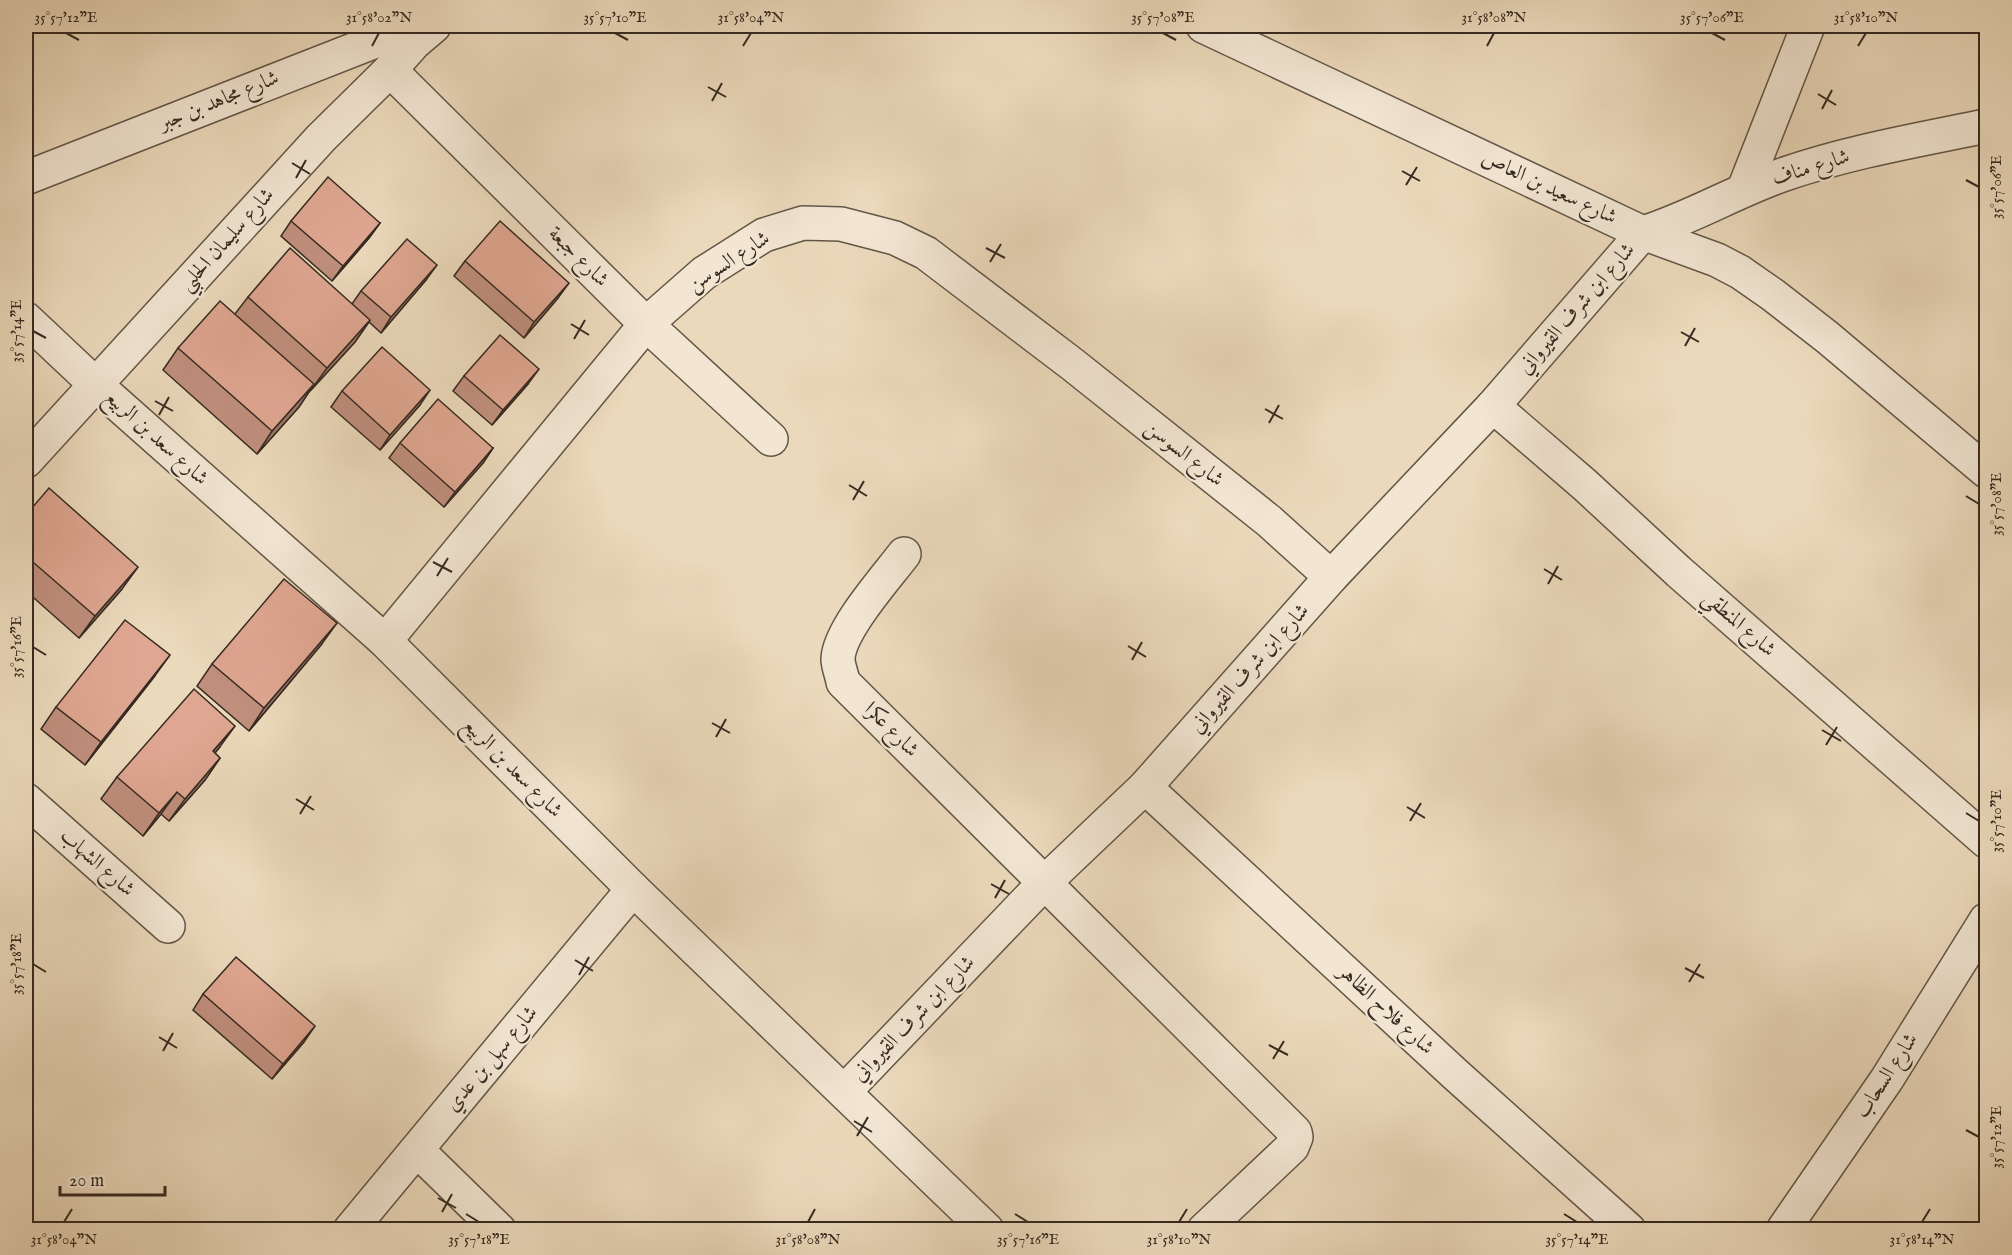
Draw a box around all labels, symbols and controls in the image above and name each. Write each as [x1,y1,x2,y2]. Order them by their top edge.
text: 35°57'12"E [35,8,97,27]
text: 31°58'02"N [346,8,412,27]
text: 35°57'10"E [583,8,647,27]
text: 31°58'04"N [718,8,784,27]
text: 35°57'08"E [1131,8,1195,27]
text: 31°58'08"N [1461,8,1527,27]
text: 35°57'06"E [1680,8,1744,27]
text: 31°58'10"N [1834,8,1898,27]
street label: شارع مجاهد بن جبر [153,65,284,141]
street label: شارع مناف [1769,143,1854,195]
street label: شارع سعيد بن العاص [1476,145,1621,234]
text: 35°57'06"E [1987,155,2006,219]
street label: شارع سليمان الحلبي [173,182,284,301]
street label: شارع جبعة [540,221,614,295]
street label: شارع السوسن [683,225,777,301]
street label: شارع ابن شرف القيرواني [1512,238,1644,382]
text: 35°57'14"E [7,299,26,363]
street label: شارع سعد بن الربيع [95,384,214,495]
street label: شارع السوسن [1137,415,1229,496]
text: 35°57'08"E [1987,472,2006,536]
street label: شارع المنطقي [1693,585,1781,667]
street label: شارع ابن شرف القيرواني [1184,598,1318,742]
text: 35°57'16"E [7,616,26,678]
street label: شارع عكرا [855,697,924,766]
street label: شارع سعد بن الربيع [453,712,568,827]
text: 35°57'10"E [1987,789,2006,853]
street label: شارع الشهاب [52,823,140,905]
text: 35°57'18"E [7,933,26,995]
street label: شارع ابن شرف القيرواني [847,950,984,1090]
street label: شارع فلاح الظاهر [1328,957,1440,1064]
street label: شارع سهل بن عدي [440,1000,547,1120]
street label: شارع السحاب [1849,1028,1927,1126]
text: 35°57'12"E [1987,1106,2006,1168]
scale bar [60,1159,165,1197]
text: 20 m [69,1170,104,1193]
text: 31°58'04"N [31,1230,97,1249]
text: 35°57'18"E [448,1230,510,1249]
text: 31°58'08"N [775,1230,841,1249]
text: 35°57'16"E [997,1230,1059,1249]
text: 31°58'10"N [1147,1230,1211,1249]
text: 35°57'14"E [1545,1230,1609,1249]
text: 31°58'14"N [1890,1230,1954,1249]

